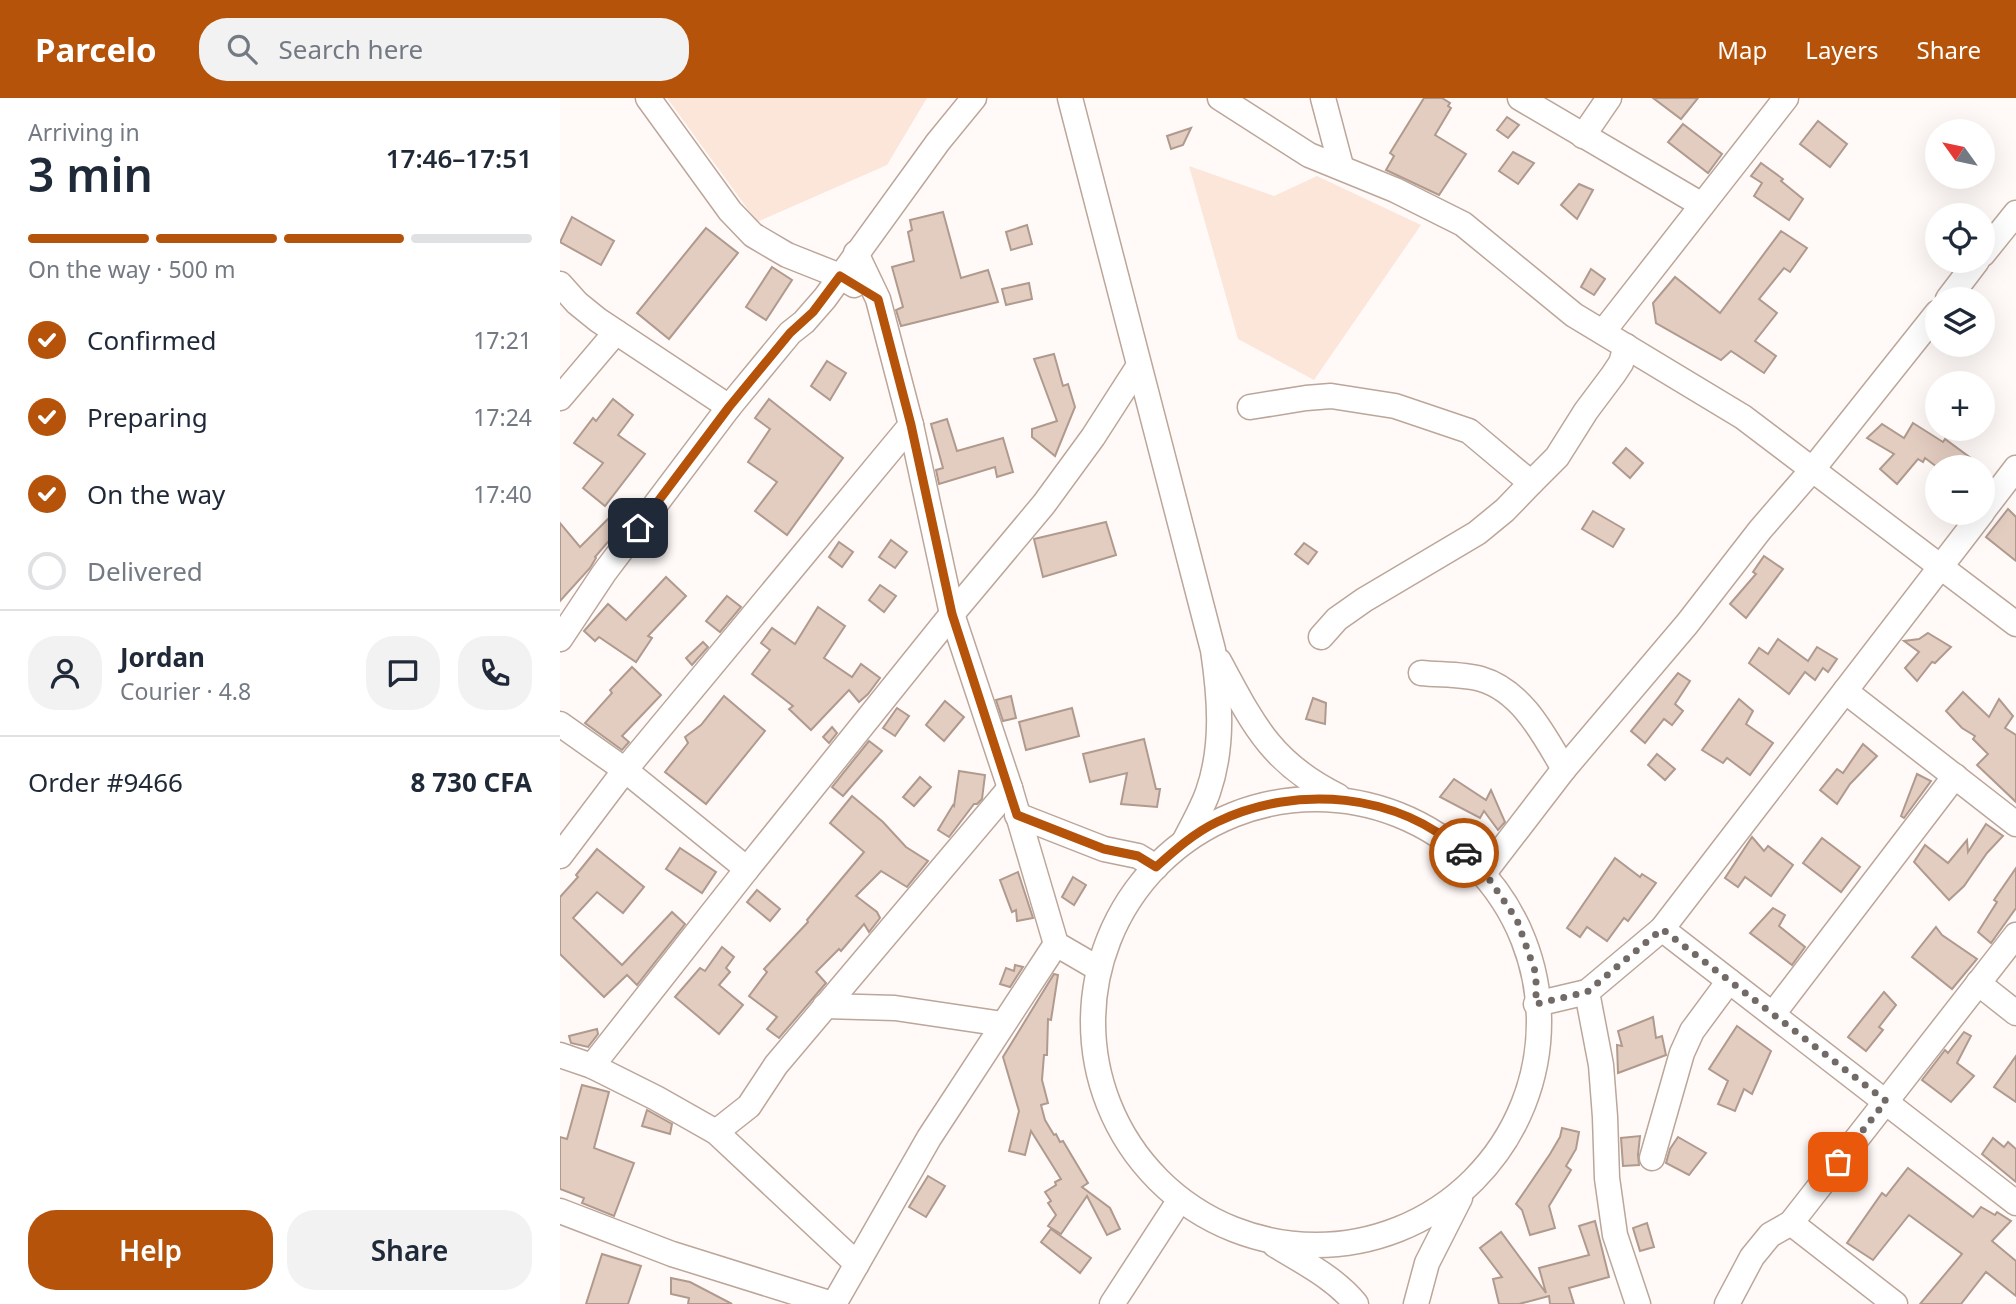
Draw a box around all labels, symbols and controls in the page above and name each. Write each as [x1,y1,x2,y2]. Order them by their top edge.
search box [199,18,689,81]
text: Parcelo [35,27,157,72]
icon: search [223,30,261,68]
text: Search here [279,31,423,67]
text: Map [1717,33,1767,66]
text: Layers [1805,33,1879,66]
text: Share [1917,33,1981,66]
text: Arriving in [28,116,140,148]
north arrow [1925,119,1995,189]
map controls [1925,119,1995,525]
text: 17:46–17:51 [386,140,532,176]
text: 3 min [28,143,153,205]
button: locate [1925,203,1995,273]
text: On the way · 500 m [28,253,235,285]
button: layers [1925,287,1995,357]
icon: check [28,321,66,359]
text: Confirmed [87,322,217,358]
text: 17:21 [473,324,532,356]
button: + [1925,371,1995,441]
icon: check [28,398,66,436]
text: Preparing [87,399,208,435]
text: 17:24 [473,401,532,433]
button: − [1925,455,1995,525]
icon: check [28,475,66,513]
text: On the way [87,476,225,512]
text: 17:40 [473,478,532,510]
pin [608,498,668,558]
icon: home [619,509,657,547]
text: Delivered [87,553,203,589]
button: person [28,636,102,710]
button: chat [366,636,440,710]
button: phone [458,636,532,710]
text: Jordan [120,639,205,675]
text: Courier · 4.8 [120,675,251,707]
text: Order #9466 [28,764,183,800]
text: 8 730 CFA [411,764,532,800]
courier [1429,818,1499,888]
icon: car [1445,834,1483,872]
pin [1808,1132,1868,1192]
icon: bag [1819,1143,1857,1181]
button: Help [28,1210,273,1290]
button: Share [287,1210,532,1290]

